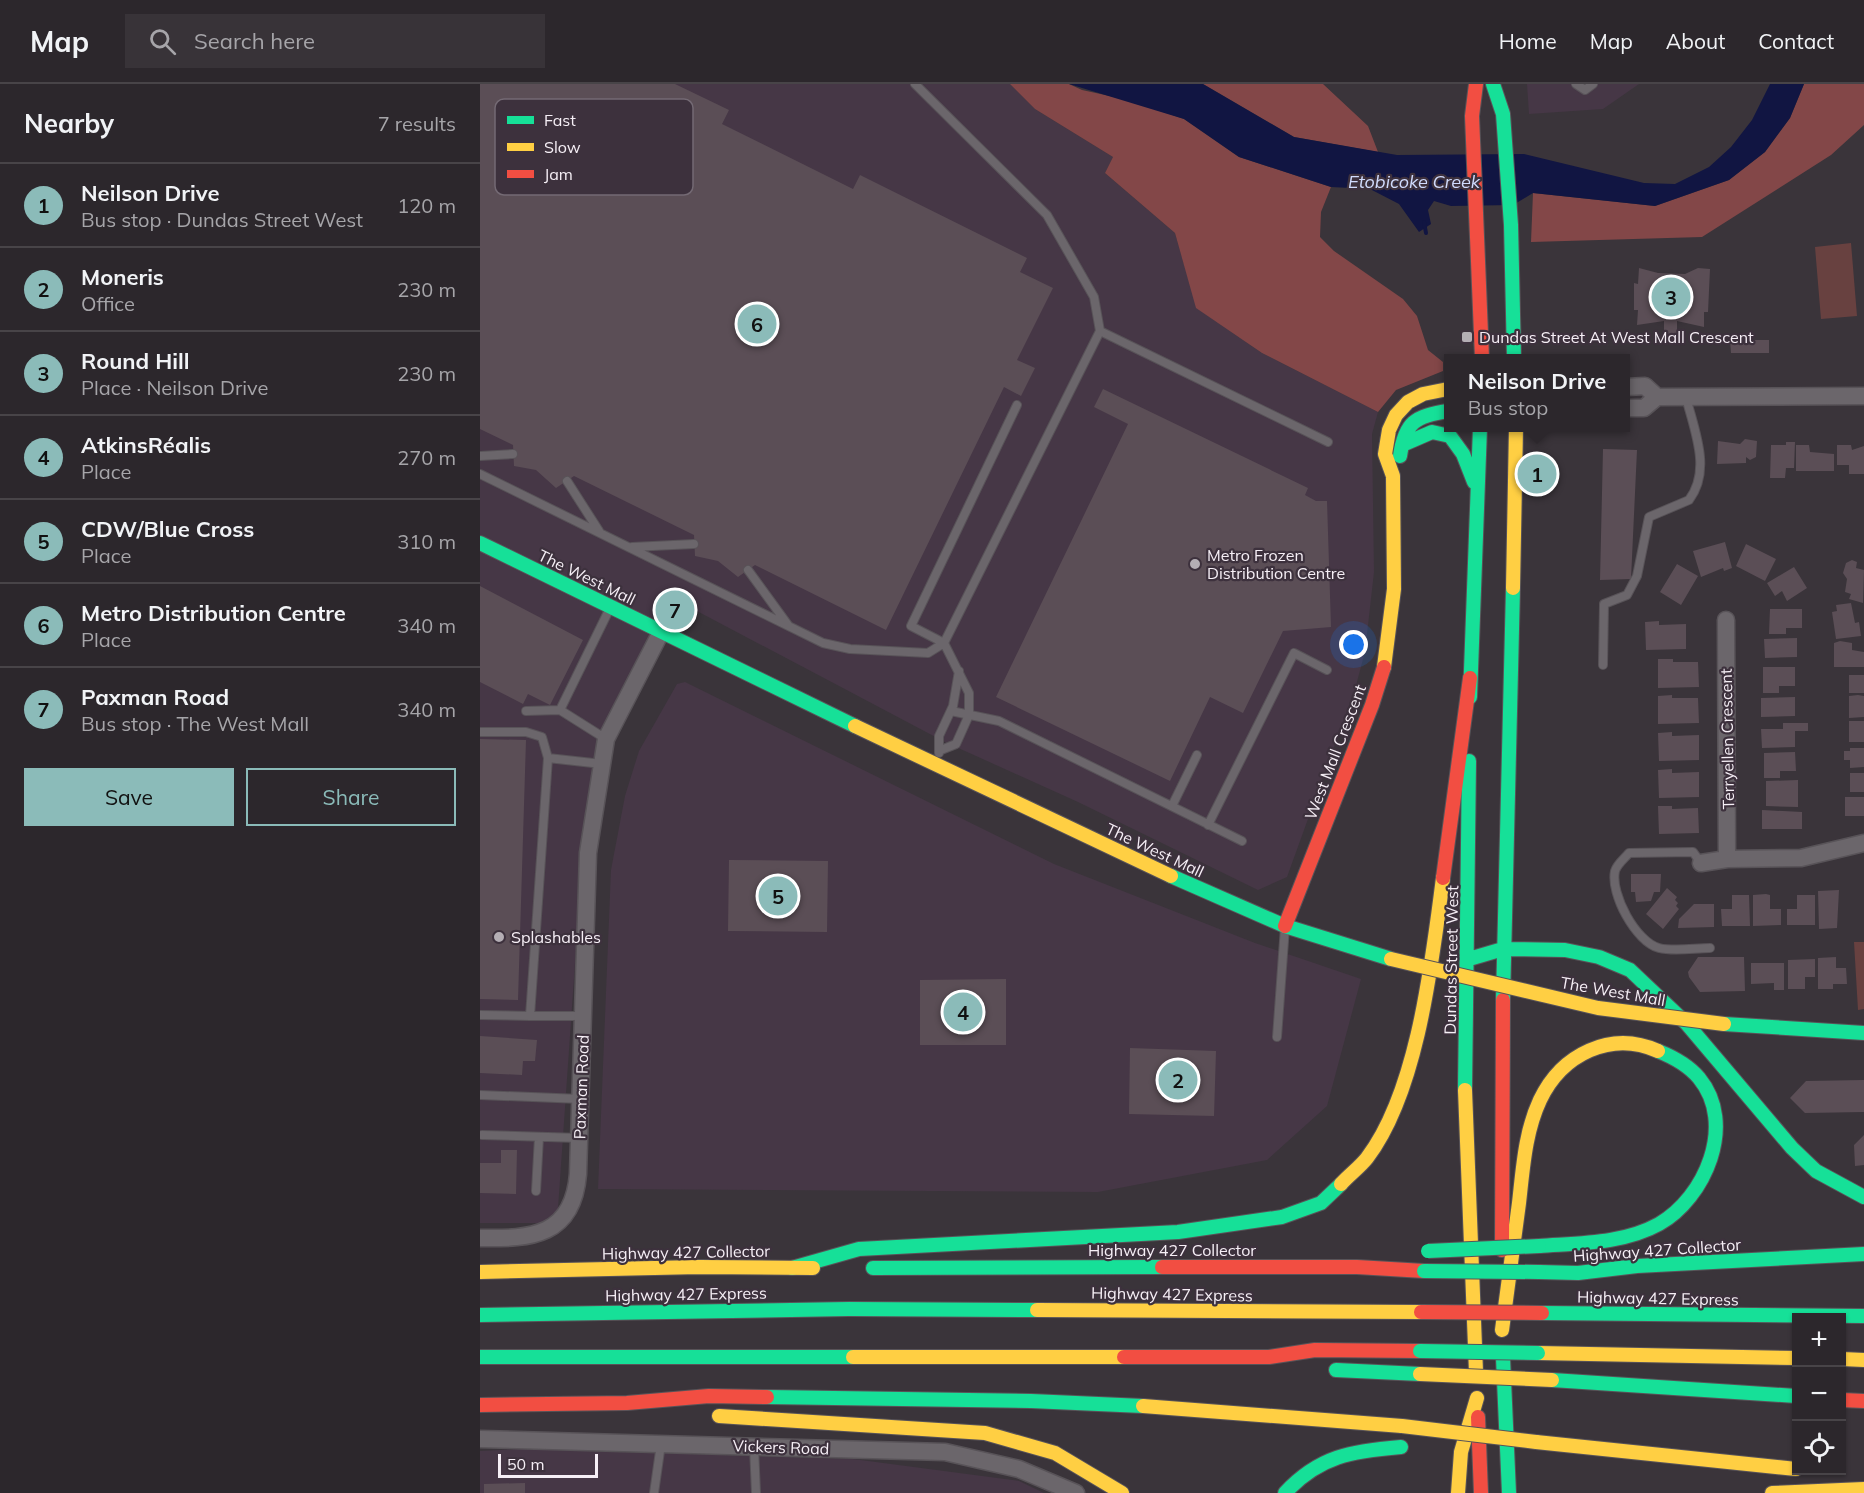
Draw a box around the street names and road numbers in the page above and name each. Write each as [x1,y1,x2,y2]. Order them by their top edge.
street label: The West Mall [535,545,639,609]
street label: Terryellen Crescent [1716,668,1738,810]
street label: West Mall Crescent [1300,681,1370,822]
street label: The West Mall [1103,819,1207,881]
street label: Dundas Street West [1440,885,1462,1035]
street label: The West Mall [1559,972,1667,1010]
street label: Paxman Road [569,1034,593,1140]
street label: Highway 427 Collector [1572,1234,1742,1266]
street label: Highway 427 Collector [1088,1240,1256,1260]
street label: Highway 427 Collector [602,1241,770,1263]
street label: Highway 427 Express [605,1283,767,1305]
street label: Highway 427 Express [1091,1283,1253,1305]
street label: Highway 427 Express [1577,1287,1739,1309]
street label: Vickers Road [732,1435,830,1459]

